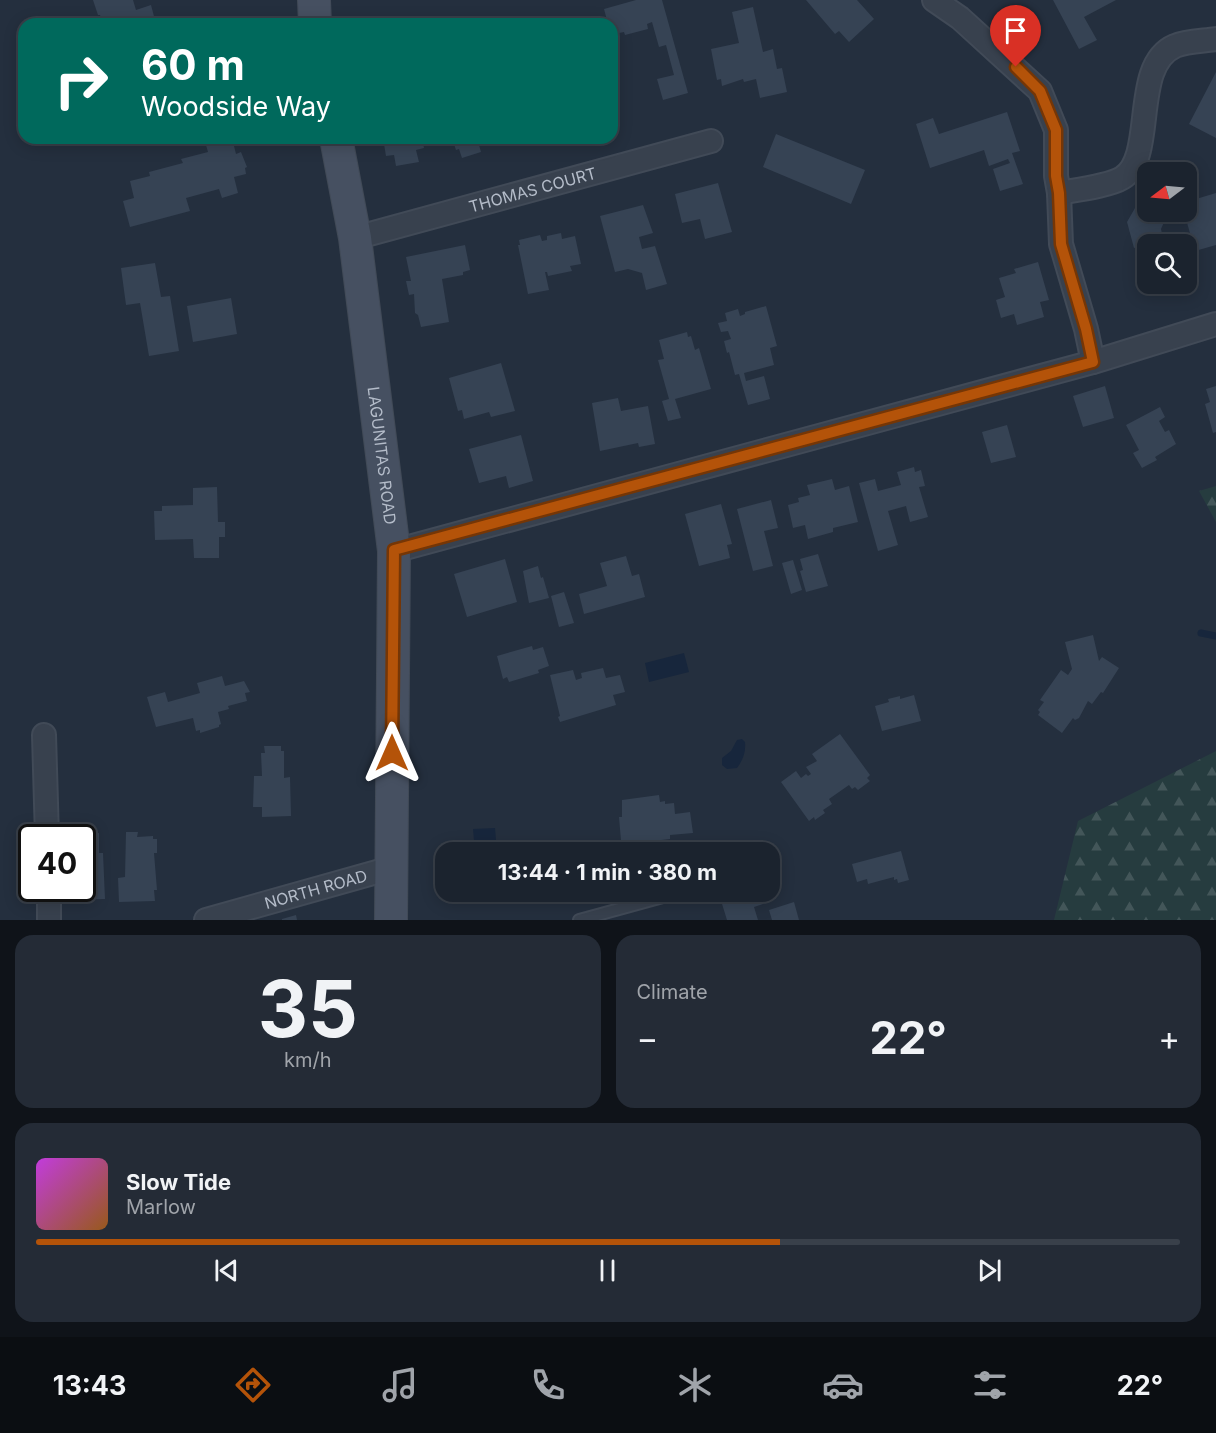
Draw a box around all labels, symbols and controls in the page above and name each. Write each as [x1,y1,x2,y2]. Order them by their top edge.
pin [990,5,1041,67]
icon: arrive [999,14,1032,47]
text: 60 m [141,39,245,90]
icon: right [42,42,120,120]
text: Woodside Way [141,90,331,123]
north arrow [1137,162,1197,222]
map controls [1137,162,1197,294]
street label: THOMAS COURT [467,163,598,217]
button: search [1137,234,1197,294]
street label: LAGUNITAS ROAD [364,385,401,526]
position arrow [360,721,424,785]
speed limit sign: 40 [18,824,96,902]
text: 13:44 · 1 min · 380 m [498,859,717,885]
street label: NORTH ROAD [262,865,369,913]
text: 35 [258,961,358,1056]
text: Climate [637,980,708,1004]
text: 22° [870,1010,947,1065]
text: − [637,1018,658,1058]
text: + [1158,1018,1180,1058]
text: km/h [284,1048,332,1072]
text: Slow Tide [126,1169,231,1195]
text: Marlow [126,1195,196,1219]
icon: previous [210,1254,243,1287]
icon: pause [591,1254,624,1287]
icon: next [973,1254,1006,1287]
icon: directions [232,1364,274,1406]
icon: music [379,1364,421,1406]
icon: phone [527,1364,569,1406]
icon: climate [674,1364,716,1406]
icon: car [822,1364,864,1406]
icon: filters [969,1364,1011,1406]
text: 13:43 [53,1369,127,1402]
text: 22° [1117,1369,1163,1402]

